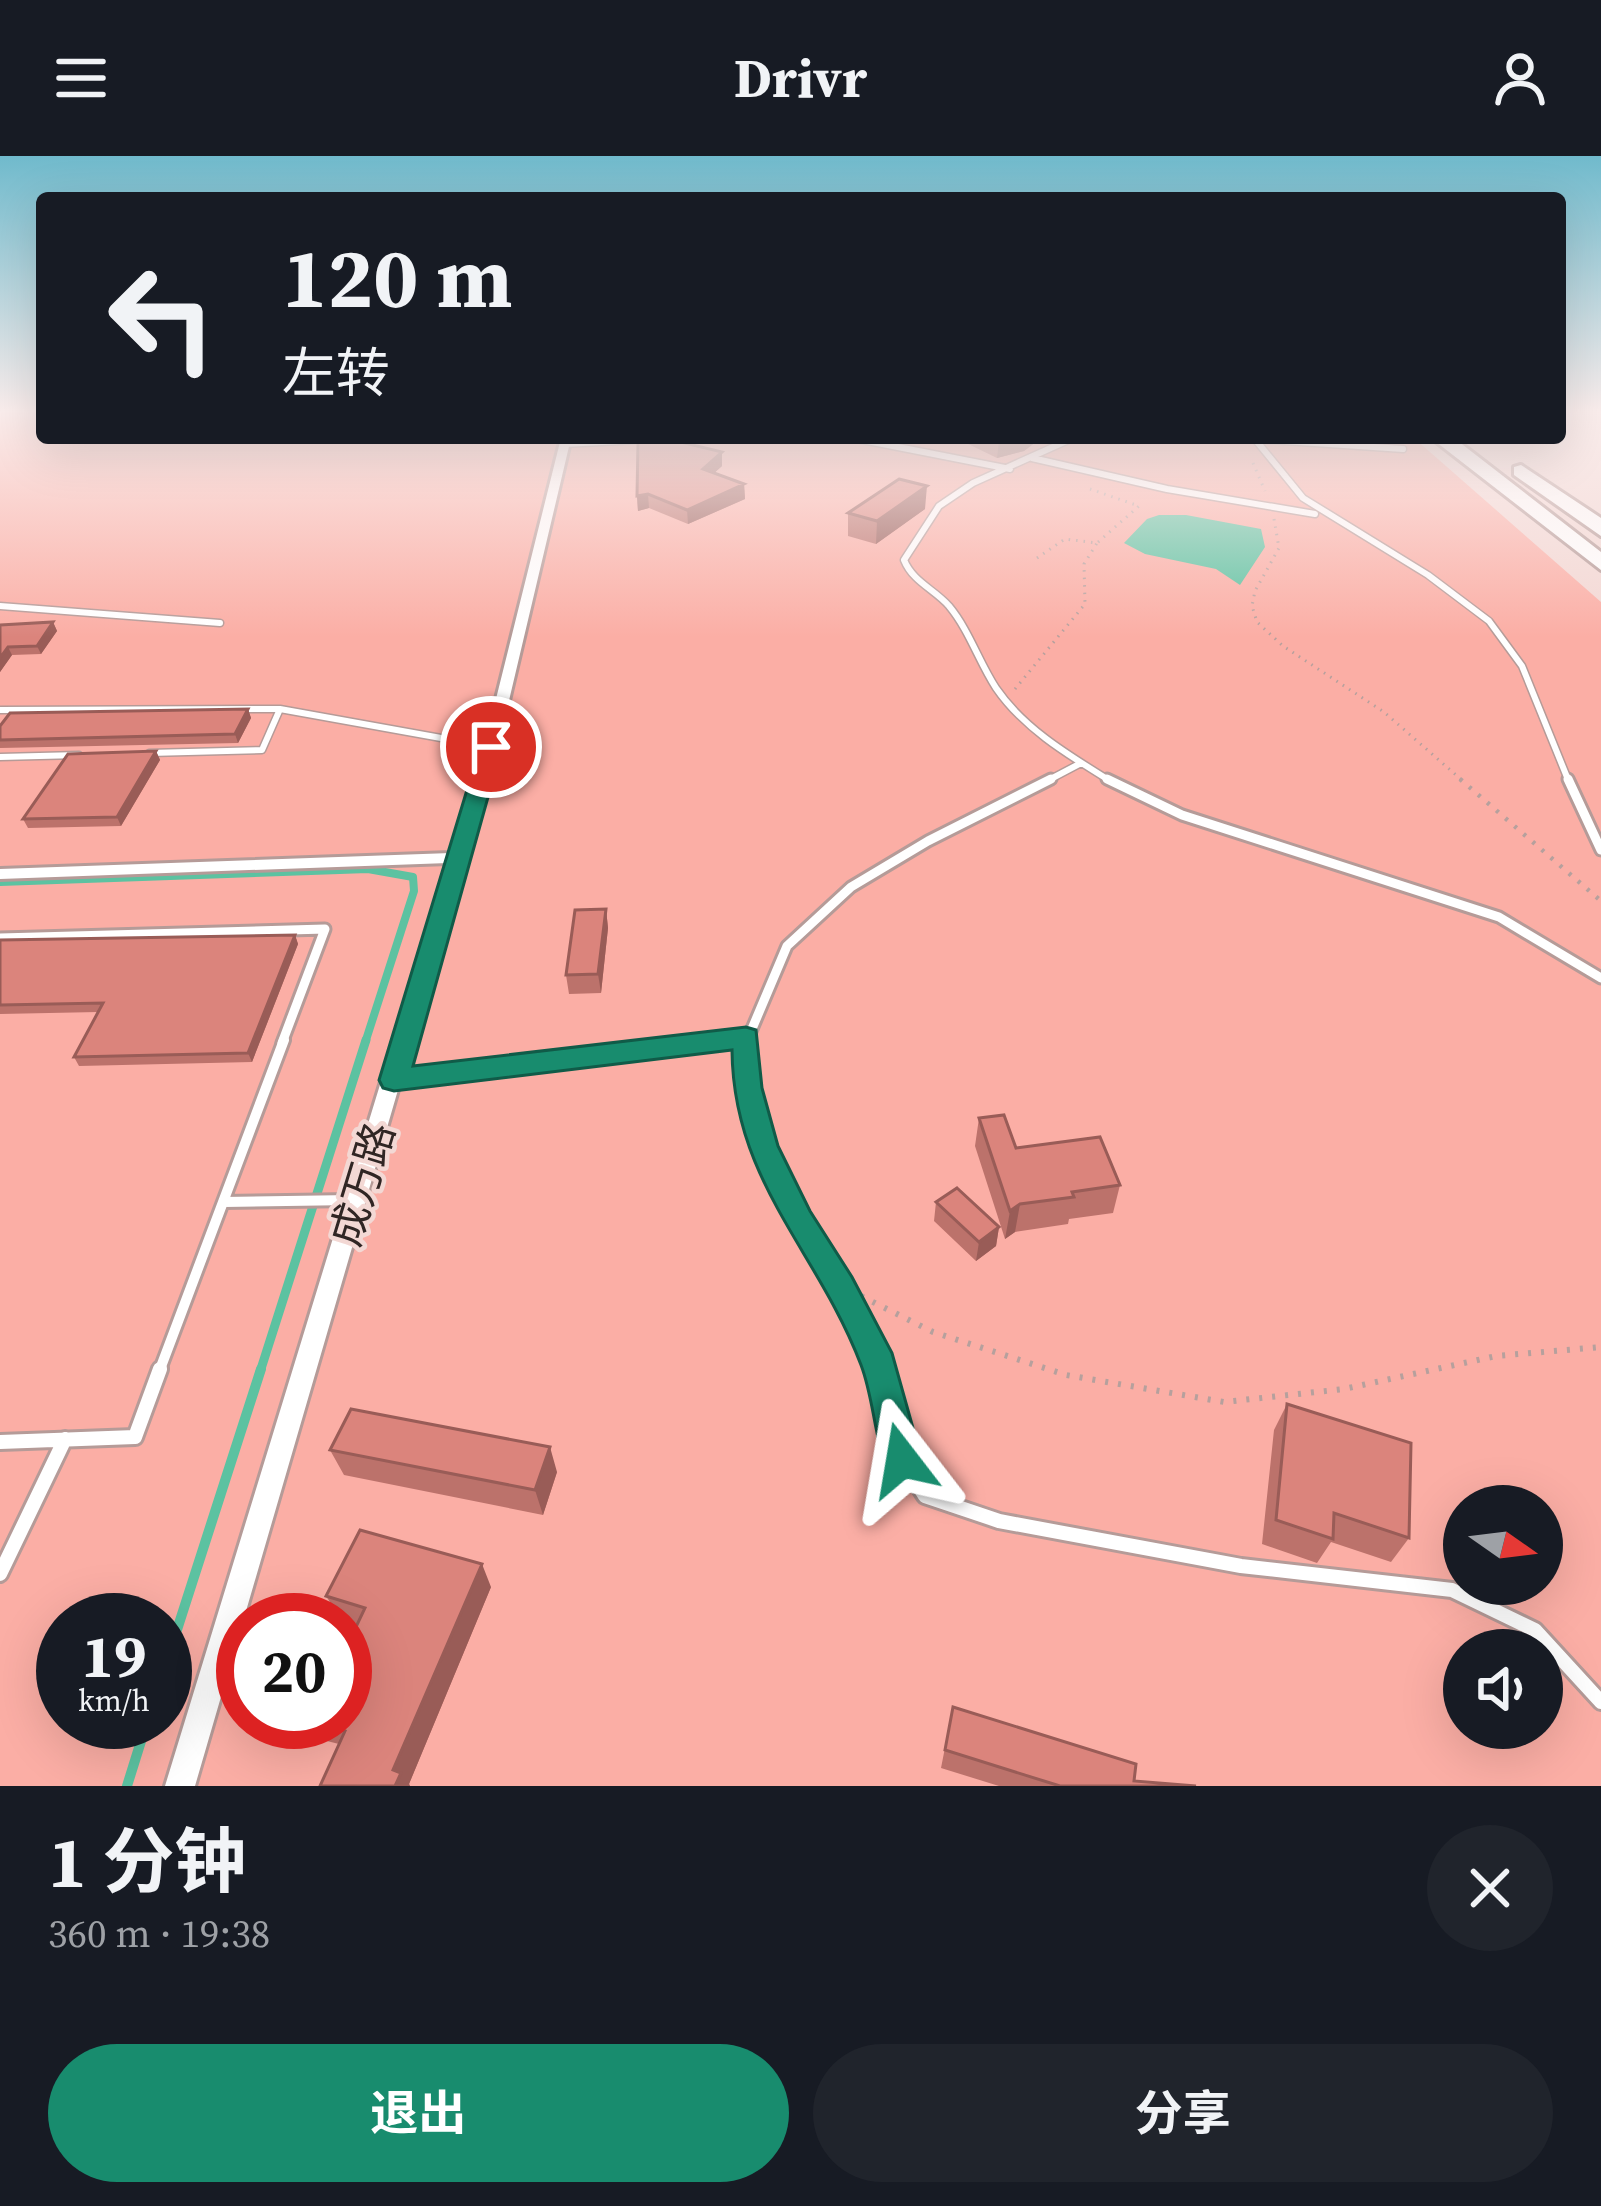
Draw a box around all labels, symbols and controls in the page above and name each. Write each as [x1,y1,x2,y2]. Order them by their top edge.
text: Drivr [734,41,867,115]
icon: menu [48,45,114,111]
icon: person [1487,45,1553,111]
text: 120 m [282,220,513,335]
icon: left [84,240,240,396]
text: 左转 [282,336,390,410]
pin [440,696,542,798]
icon: arrive [458,714,524,780]
street label: 成万路 [316,1115,408,1253]
position arrow [839,1397,965,1523]
north arrow [1443,1485,1563,1605]
map controls [1443,1485,1563,1749]
speed limit sign: 20 [216,1593,372,1749]
text: 19 [81,1615,147,1697]
button: sound [1443,1629,1563,1749]
text: km/h [78,1680,150,1721]
text: 1 分钟 [48,1812,246,1911]
button: close [1427,1825,1553,1951]
text: 360 m · 19:38 [48,1907,270,1960]
button: 退出 [48,2044,789,2182]
button: 分享 [813,2044,1553,2182]

